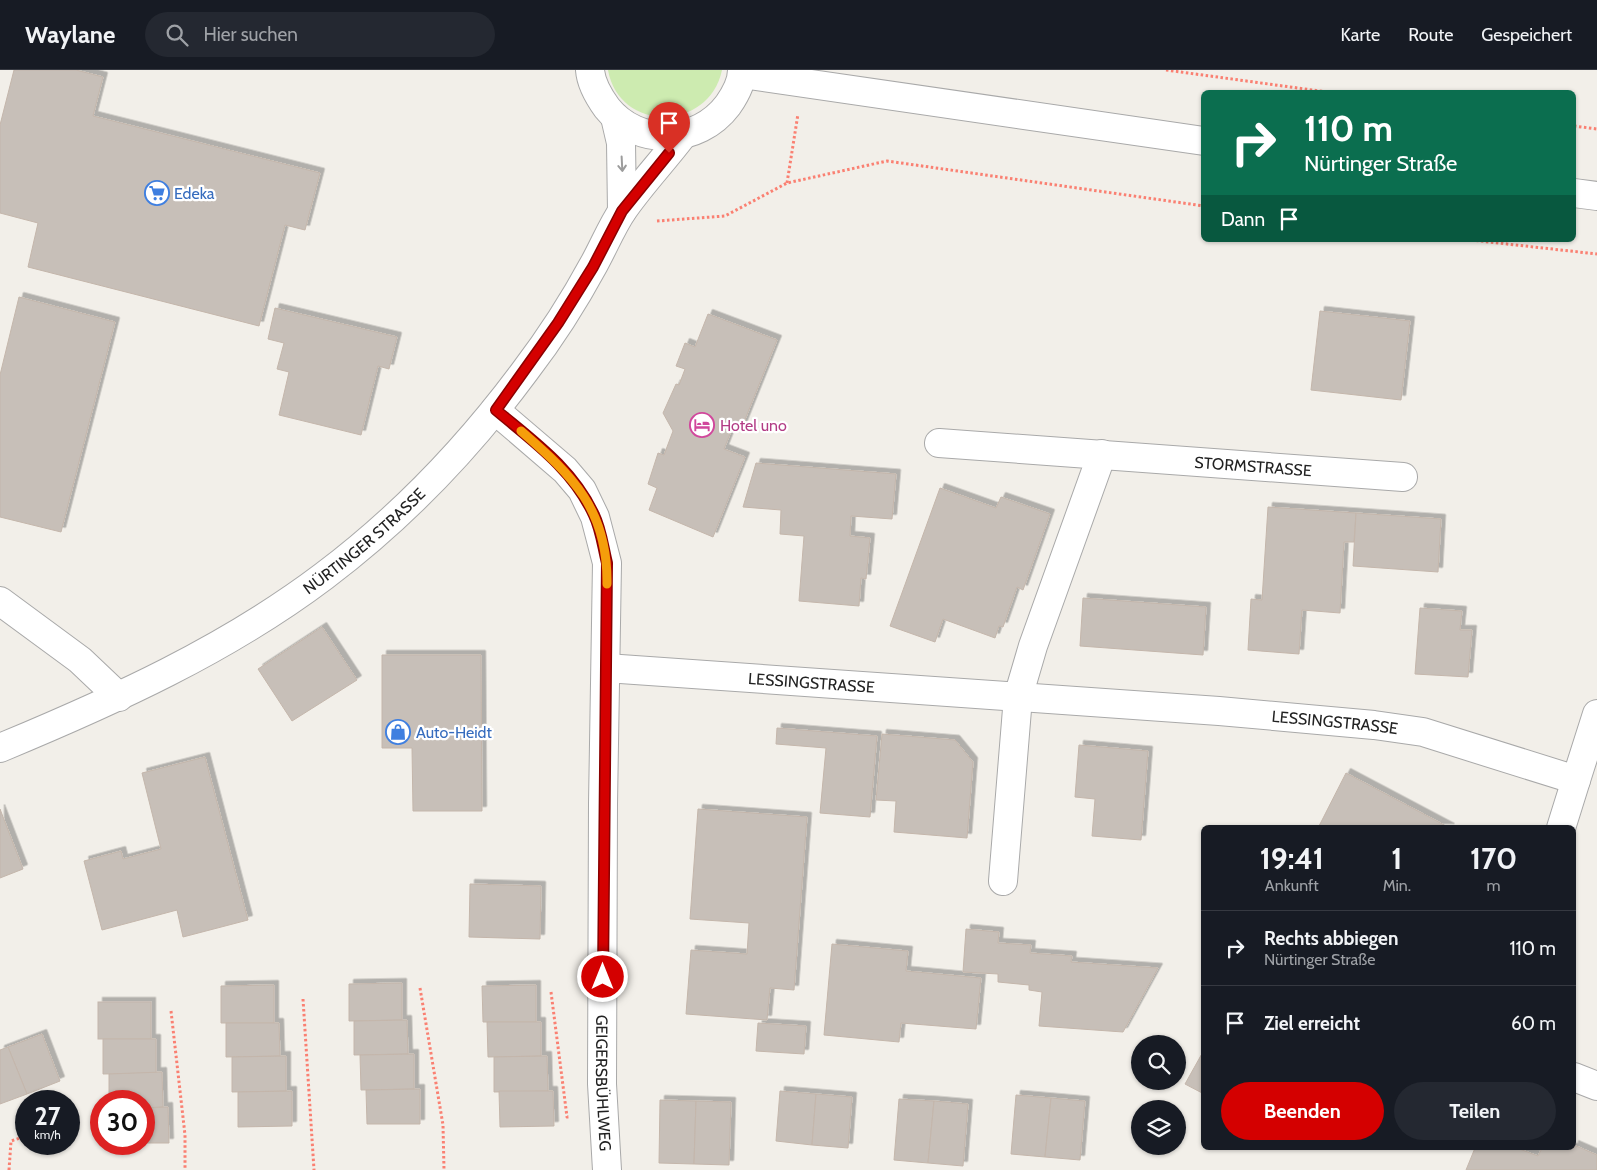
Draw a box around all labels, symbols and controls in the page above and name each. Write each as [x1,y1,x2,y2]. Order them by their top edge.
search box [145,12,495,57]
text: Waylane [25,20,115,49]
icon: search [163,21,191,49]
text: Hier suchen [203,23,298,46]
text: Karte [1341,24,1380,46]
text: Route [1408,24,1453,46]
text: Gespeichert [1481,24,1572,46]
pin [648,102,690,153]
text: 110 m [1304,107,1393,150]
icon: arrive [655,109,683,137]
icon: right [1221,110,1286,175]
text: Nürtinger Straße [1304,150,1457,177]
one-way arrow [617,155,626,171]
supermarket icon: Edeka [144,180,170,206]
place label: Edeka [174,184,215,203]
icon: arrive [1275,205,1303,233]
text: Dann [1221,208,1265,231]
hotel icon: Hotel uno [689,412,715,438]
place label: Hotel uno [720,416,787,435]
street label: STORMSTRASSE [1194,453,1313,480]
street label: NÜRTINGER STRASSE [299,484,429,598]
street label: LESSINGSTRASSE [748,669,875,697]
street label: LESSINGSTRASSE [1271,707,1399,738]
shop icon: Auto-Heidt [385,719,411,745]
place label: Auto-Heidt [416,723,492,742]
text: 19:41 [1260,840,1324,877]
text: 1 [1391,840,1402,877]
text: 170 [1470,840,1517,877]
text: Ankunft [1265,876,1319,895]
text: Min. [1383,876,1411,895]
text: m [1487,876,1501,895]
text: Rechts abbiegen [1264,927,1398,950]
icon: right [1221,934,1249,962]
text: 110 m [1509,937,1556,960]
position arrow [576,950,628,1002]
text: Nürtinger Straße [1264,950,1376,969]
icon: arrive [1221,1009,1249,1037]
text: Ziel erreicht [1264,1012,1360,1035]
text: 60 m [1511,1012,1556,1035]
street label: GEIGERSBÜHLWEG [592,1015,615,1152]
map controls [1131,1035,1186,1155]
button: search [1131,1035,1186,1090]
button: Beenden [1221,1082,1384,1140]
button: Teilen [1394,1082,1556,1140]
speed limit sign: 30 [90,1090,155,1155]
button: layers [1131,1100,1186,1155]
text: 27 [35,1101,60,1131]
text: km/h [34,1127,61,1142]

